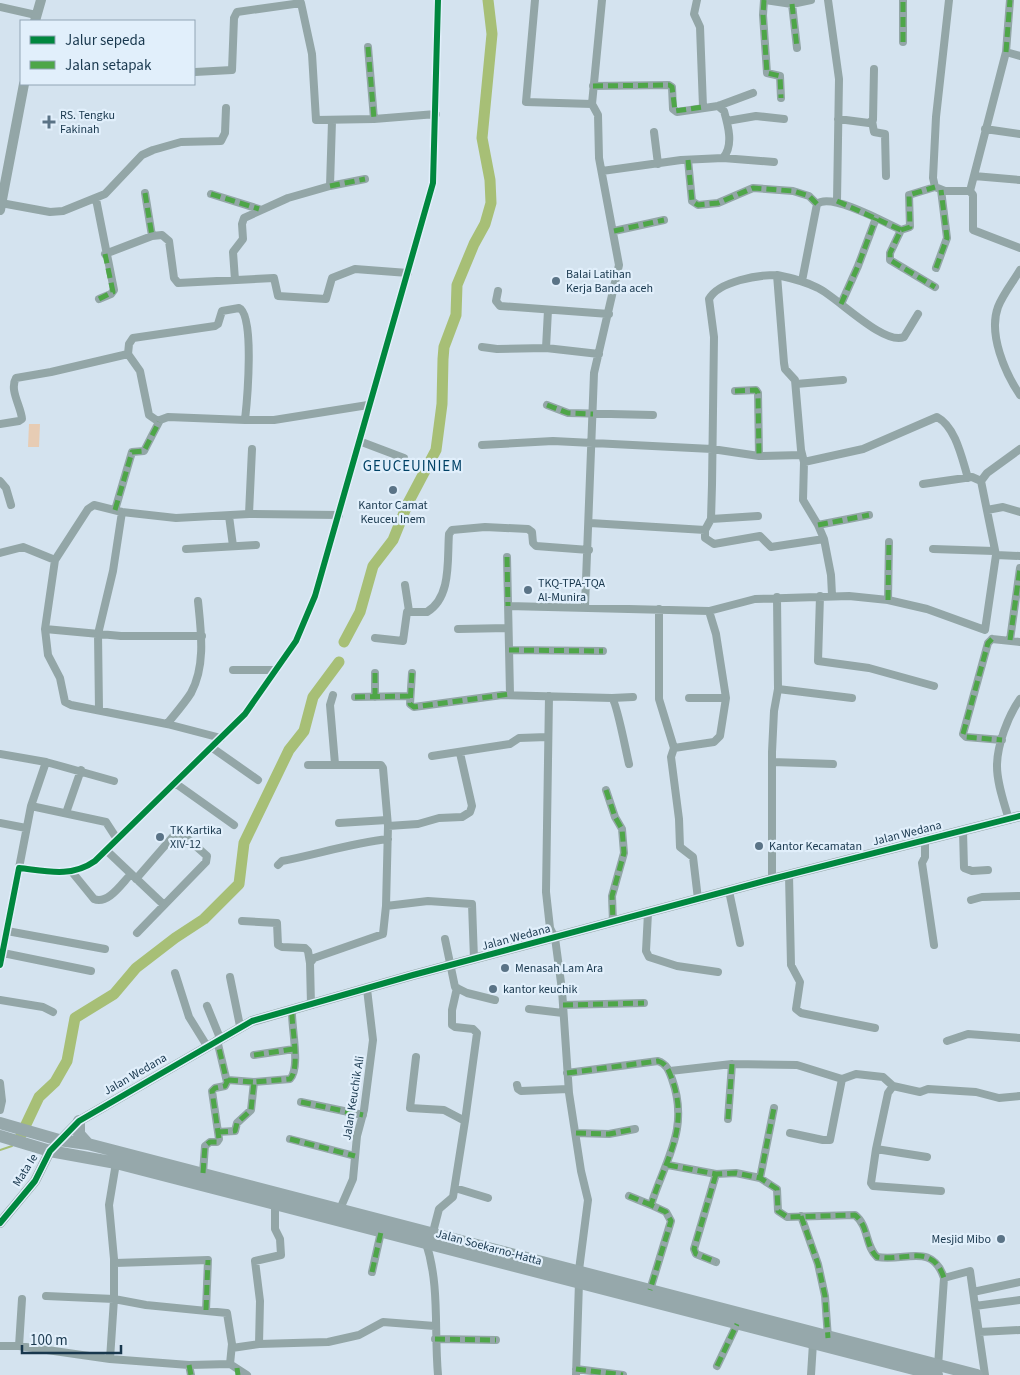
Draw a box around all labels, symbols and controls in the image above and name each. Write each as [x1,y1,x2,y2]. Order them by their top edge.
legend [20,20,195,85]
text: Jalur sepeda [65,30,145,51]
text: Jalan setapak [65,55,152,76]
place label: RS. Tengku Fakinah [60,107,115,138]
marker: RS. Tengku Fakinah [42,115,56,129]
place label: Balai Latihan Kerja Banda aceh [566,266,653,297]
marker: Balai Latihan Kerja Banda aceh [550,275,562,287]
district label: GEUCEUINIEM [363,456,463,477]
marker: Kantor Camat Keuceu Inem [387,484,399,496]
place label: Kantor Camat Keuceu Inem [358,497,428,528]
place label: TKQ-TPA-TQA Al-Munira [538,575,606,606]
marker: TKQ-TPA-TQA Al-Munira [522,584,534,596]
street label: Jalan Wedana [871,817,943,850]
place label: TK Kartika XIV-12 [170,822,222,853]
marker: TK Kartika XIV-12 [154,831,166,843]
place label: Kantor Kecamatan [769,838,862,855]
marker: Kantor Kecamatan [753,840,765,852]
street label: Jalan Wedana [480,920,552,955]
place label: Menasah Lam Ara [515,960,603,977]
marker: Menasah Lam Ara [499,962,511,974]
place label: kantor keuchik [503,981,578,998]
marker: kantor keuchik [487,983,499,995]
street label: Jalan Wedana [100,1049,170,1099]
street label: Jalan Keuchik Ali [338,1055,369,1141]
street label: Mata Ie [9,1150,42,1190]
street label: Jalan Soekarno-Hatta [434,1225,544,1270]
place label: Mesjid Mibo [932,1231,991,1248]
marker: Mesjid Mibo [995,1233,1007,1245]
scale bar [22,1322,121,1354]
text: 100 m [30,1330,68,1351]

